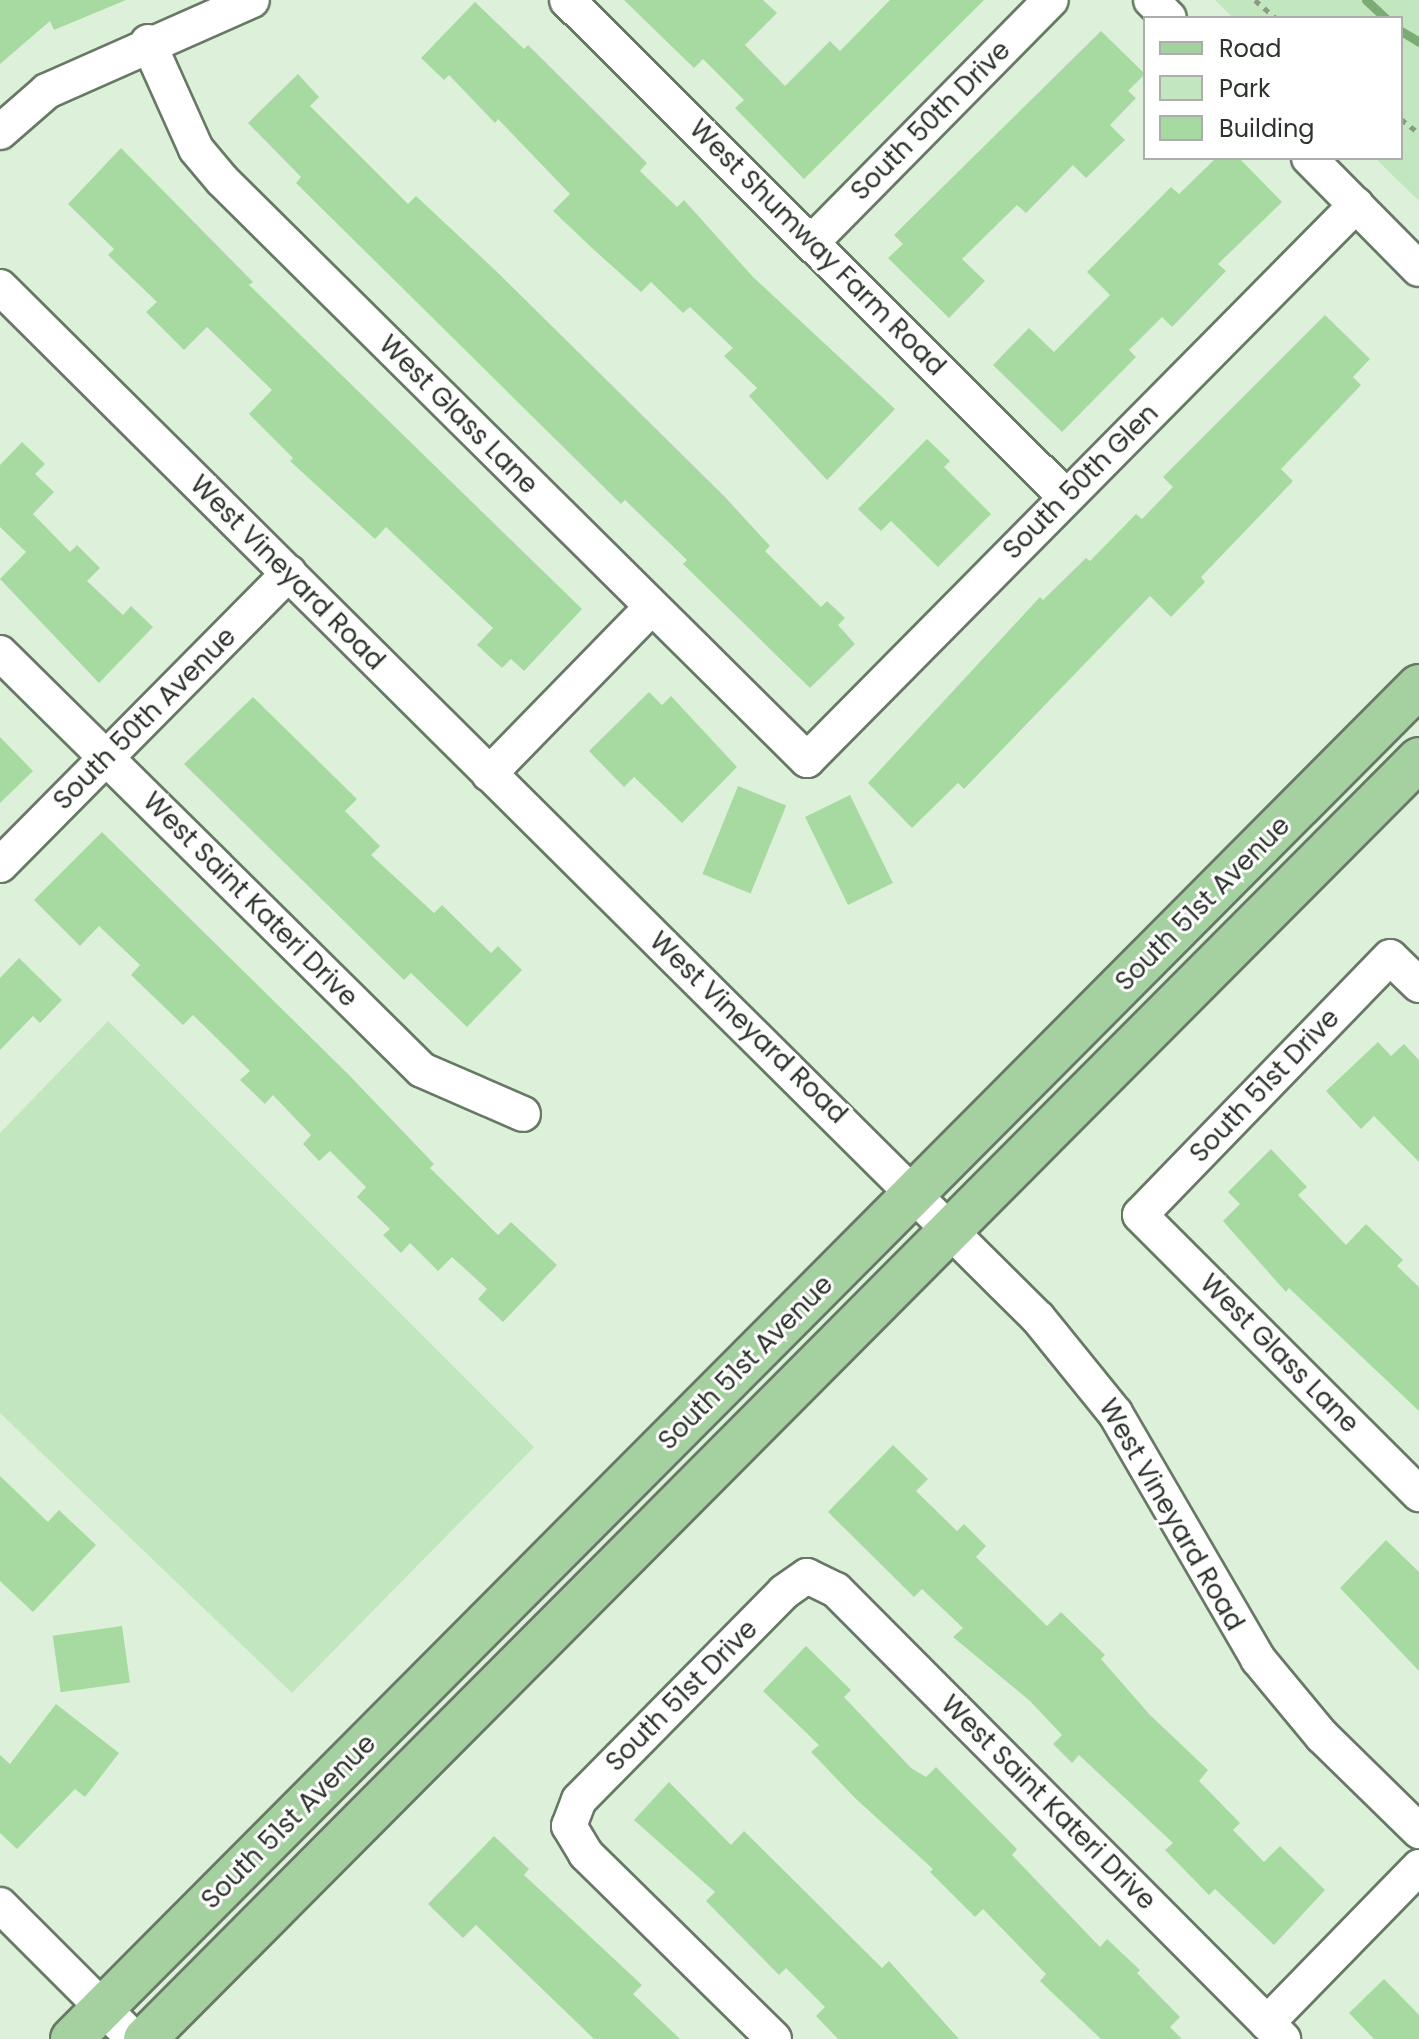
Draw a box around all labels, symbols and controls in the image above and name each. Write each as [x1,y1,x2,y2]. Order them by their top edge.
legend [1143,16,1403,160]
text: Road [1219,32,1281,65]
street label: South 50th Drive [845,35,1017,207]
text: Park [1219,72,1270,105]
text: Building [1219,112,1315,145]
street label: West Shumway Farm Road [683,114,951,382]
street label: West Glass Lane [372,329,544,501]
street label: South 50th Glen [997,398,1165,566]
street label: West Vineyard Road [183,469,391,677]
street label: South 50th Avenue [47,621,243,817]
street label: West Saint Kateri Drive [136,786,364,1014]
street label: South 51st Avenue [1109,810,1297,998]
street label: West Vineyard Road [643,926,853,1130]
street label: South 51st Drive [1184,1003,1346,1169]
street label: West Glass Lane [1193,1268,1365,1440]
street label: South 51st Avenue [652,1269,840,1457]
street label: West Vineyard Road [1092,1394,1250,1636]
street label: South 51st Drive [600,1614,764,1778]
street label: West Saint Kateri Drive [934,1689,1162,1917]
street label: South 51st Avenue [195,1728,383,1916]

